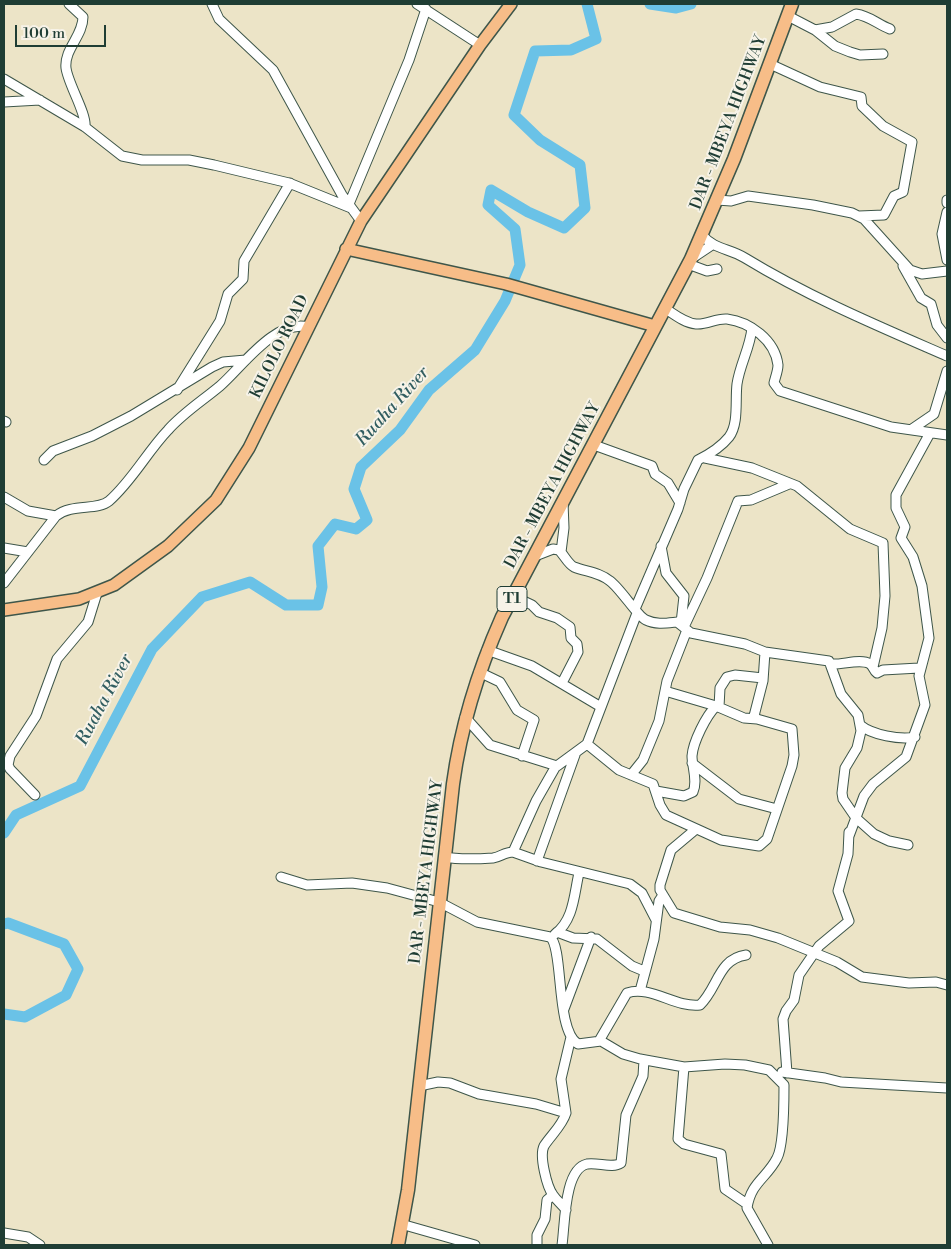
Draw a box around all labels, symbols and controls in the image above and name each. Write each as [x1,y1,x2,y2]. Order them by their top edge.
scale bar [18,15,109,47]
text: 100 m [23,24,65,43]
street label: DAR - MBEYA HIGHWAY [687,33,771,213]
street label: KILOLO ROAD [247,292,313,402]
water label: Ruaha River [351,363,435,451]
street label: DAR - MBEYA HIGHWAY [501,400,605,572]
road number: T1 [497,586,527,612]
water label: Ruaha River [72,651,138,749]
street label: DAR - MBEYA HIGHWAY [406,779,448,965]

